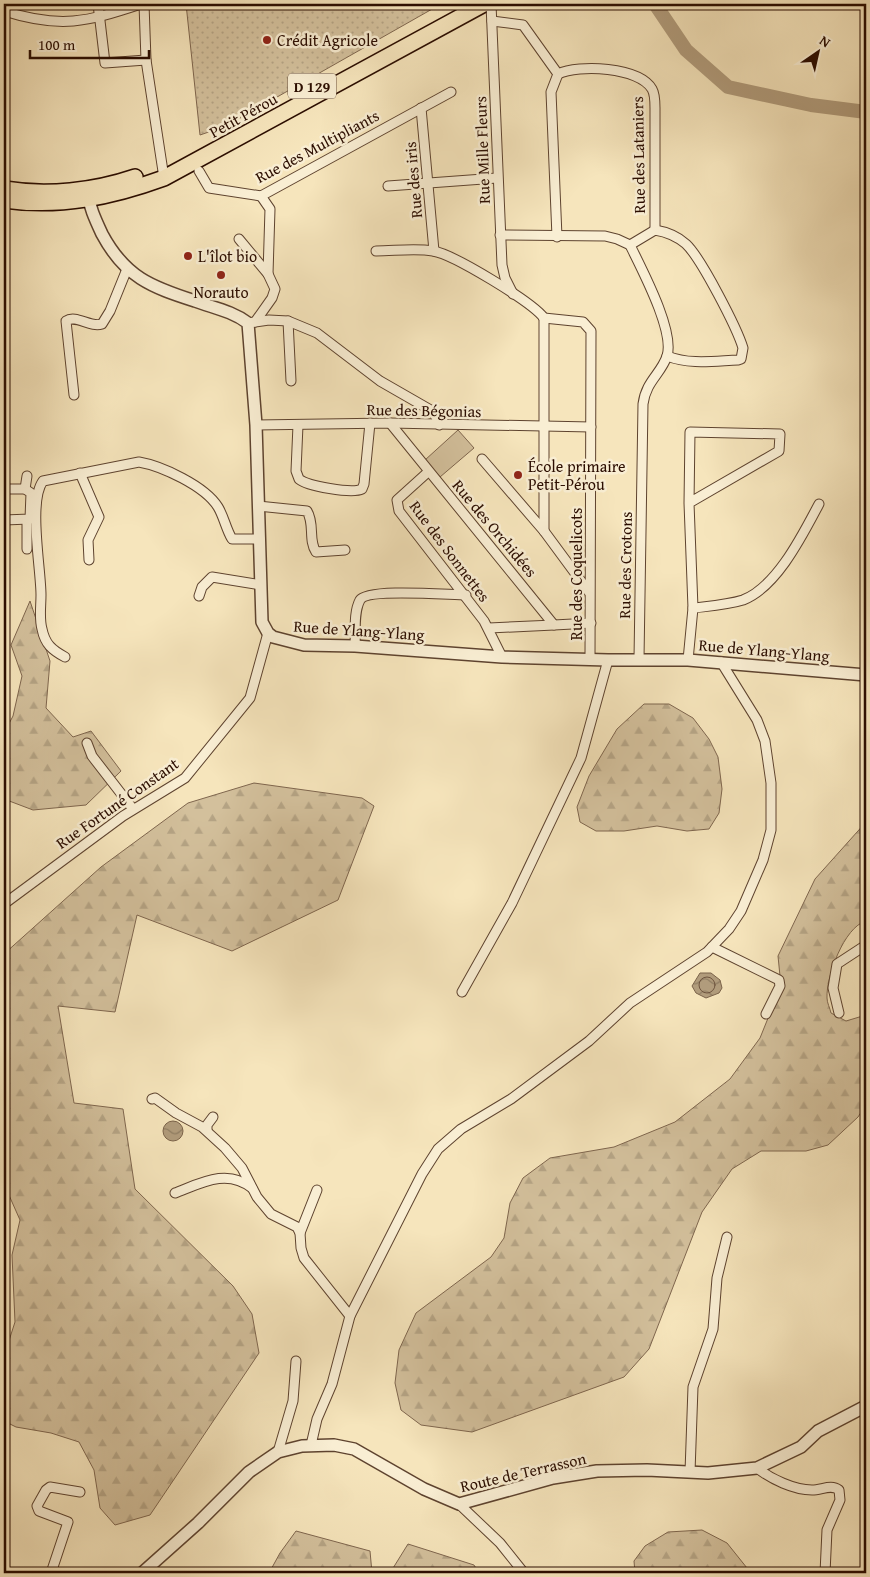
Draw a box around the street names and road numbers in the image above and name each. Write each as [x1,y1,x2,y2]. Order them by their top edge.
road number: D 129 [288,74,336,98]
street label: Petit Pérou [205,86,282,144]
street label: Rue Mille Fleurs [468,96,496,204]
street label: Rue des Lataniers [625,96,651,214]
street label: Rue des Multipliants [251,103,383,189]
street label: Rue des iris [398,141,428,219]
street label: Rue des Bégonias [366,397,482,423]
street label: Rue des Orchidées [447,474,543,582]
street label: Rue des Sonnettes [404,495,496,607]
street label: Rue des Coquelicots [564,508,588,640]
street label: Rue des Crotons [612,511,638,619]
street label: Rue de Ylang-Ylang [293,613,425,647]
street label: Rue de Ylang-Ylang [698,632,830,668]
street label: Rue Fortuné Constant [51,751,184,854]
street label: Route de Terrasson [458,1446,588,1498]

